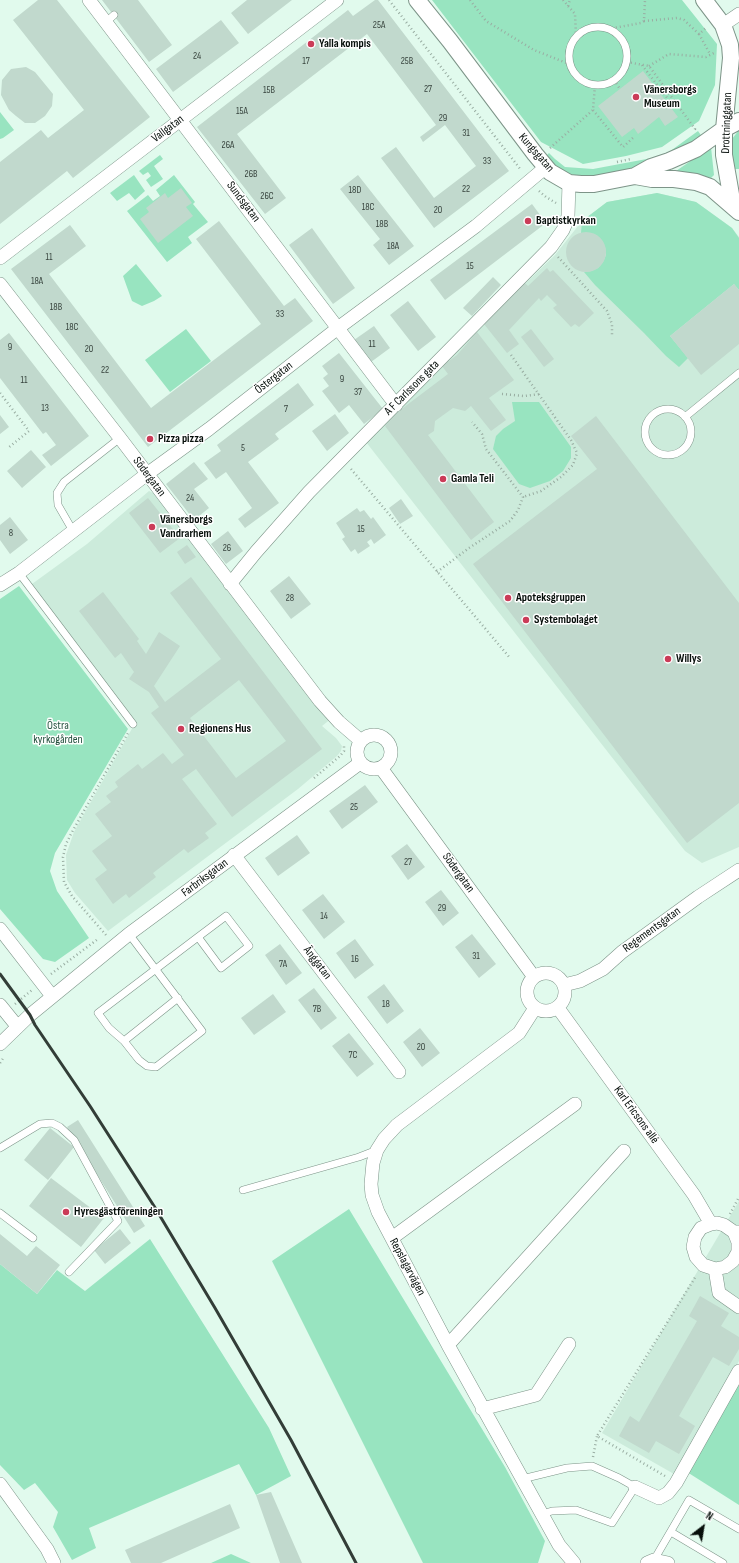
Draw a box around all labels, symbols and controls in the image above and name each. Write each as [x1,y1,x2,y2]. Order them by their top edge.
house number: 25A [373,19,385,31]
place label: Yalla kompis [319,37,371,51]
marker: Yalla kompis [306,39,316,49]
house number: 24 [193,50,201,62]
house number: 17 [302,55,310,67]
house number: 25B [401,55,413,67]
house number: 27 [424,83,432,95]
place label: Vänersborgs Museum [644,83,697,111]
house number: 15B [263,84,275,96]
marker: Vänersborgs Museum [631,92,641,102]
street label: Drottninggatan [719,92,735,154]
house number: 15A [236,105,248,117]
street label: Vallgatan [149,112,187,146]
house number: 29 [439,112,447,124]
house number: 31 [462,127,470,139]
street label: Kungsgatan [515,131,557,175]
house number: 26A [222,139,234,151]
house number: 33 [483,155,491,167]
house number: 26B [245,168,257,180]
street label: Sundsgatan [223,179,263,225]
house number: 22 [462,183,470,195]
house number: 18D [349,184,361,196]
house number: 26C [260,190,274,202]
house number: 18C [362,201,374,213]
house number: 20 [434,204,442,216]
place label: Baptistkyrkan [536,214,596,228]
marker: Baptistkyrkan [523,216,533,226]
house number: 18B [376,218,388,230]
house number: 18A [387,240,399,252]
house number: 11 [46,251,52,263]
house number: 15 [466,260,474,272]
house number: 18A [31,275,43,287]
house number: 18B [50,301,62,313]
house number: 33 [276,308,284,320]
house number: 18C [66,321,78,333]
house number: 11 [369,338,375,350]
house number: 9 [8,341,12,353]
house number: 20 [85,343,93,355]
street label: A F Carlssons gata [381,357,443,419]
street label: Östergatan [252,359,296,397]
house number: 22 [101,364,109,376]
house number: 9 [340,373,344,385]
house number: 11 [21,374,27,386]
house number: 37 [354,386,362,398]
house number: 13 [41,402,49,414]
house number: 7 [284,403,288,415]
place label: Pizza pizza [158,432,204,446]
marker: Pizza pizza [145,434,155,444]
house number: 5 [241,442,245,454]
street label: Södergatan [130,454,168,500]
place label: Gamla Teli [451,472,494,486]
marker: Gamla Teli [438,474,448,484]
house number: 24 [186,492,194,504]
place label: Vänersborgs Vandrarhem [160,513,213,541]
marker: Vänersborgs Vandrarhem [147,522,157,532]
house number: 15 [357,523,365,535]
house number: 8 [9,527,13,539]
house number: 26 [223,542,231,554]
place label: Apoteksgruppen [516,591,586,605]
house number: 28 [286,592,294,604]
marker: Apoteksgruppen [503,593,513,603]
place label: Systembolaget [534,613,598,627]
marker: Systembolaget [521,615,531,625]
place label: Willys [676,652,701,666]
marker: Willys [663,654,673,664]
park label: Östra kyrkogården [33,719,83,747]
place label: Regionens Hus [189,722,251,736]
marker: Regionens Hus [176,724,186,734]
house number: 25 [350,801,358,813]
street label: Södergatan [439,850,477,896]
street label: Farbriksgatan [179,856,231,900]
house number: 27 [404,856,412,868]
house number: 29 [438,902,446,914]
street label: Regementsgatan [620,904,684,956]
house number: 14 [320,910,328,922]
street label: Änggatan [300,944,334,982]
house number: 31 [472,950,480,962]
house number: 16 [351,953,359,965]
house number: 7A [279,958,287,970]
house number: 18 [382,998,390,1010]
house number: 7B [313,1003,321,1015]
house number: 20 [417,1041,425,1053]
house number: 7C [349,1049,357,1061]
street label: Karl Ericsons allé [610,1083,662,1147]
place label: Hyresgästföreningen [74,1205,163,1219]
marker: Hyresgästföreningen [61,1207,71,1217]
street label: Repslagarvägen [386,1236,428,1298]
north arrow [683,1507,723,1547]
text: N [704,1509,715,1523]

